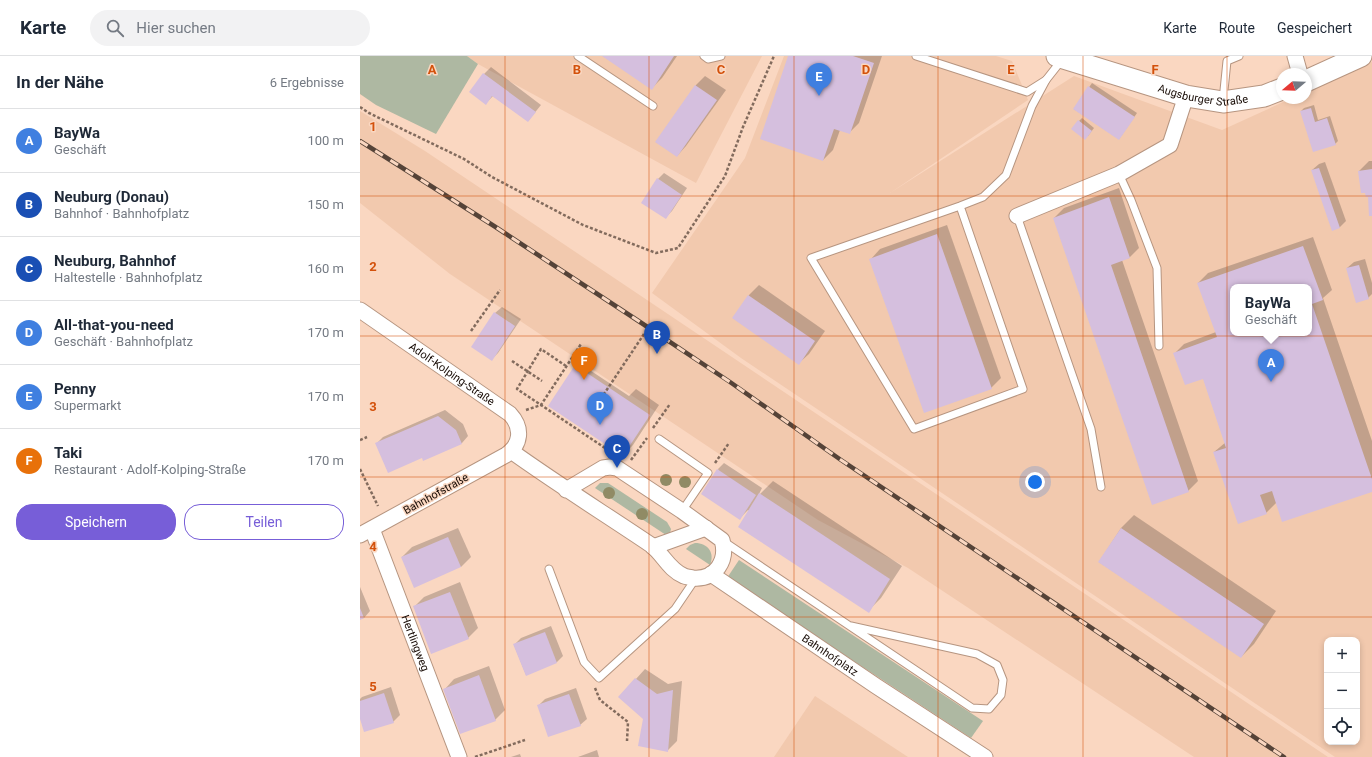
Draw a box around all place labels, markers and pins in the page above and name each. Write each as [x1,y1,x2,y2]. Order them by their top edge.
pin: E [806,63,832,96]
pin: B [644,321,670,354]
pin: F [571,347,597,380]
pin: A [1258,349,1284,382]
pin: D [587,392,613,425]
pin: C [604,435,630,468]

